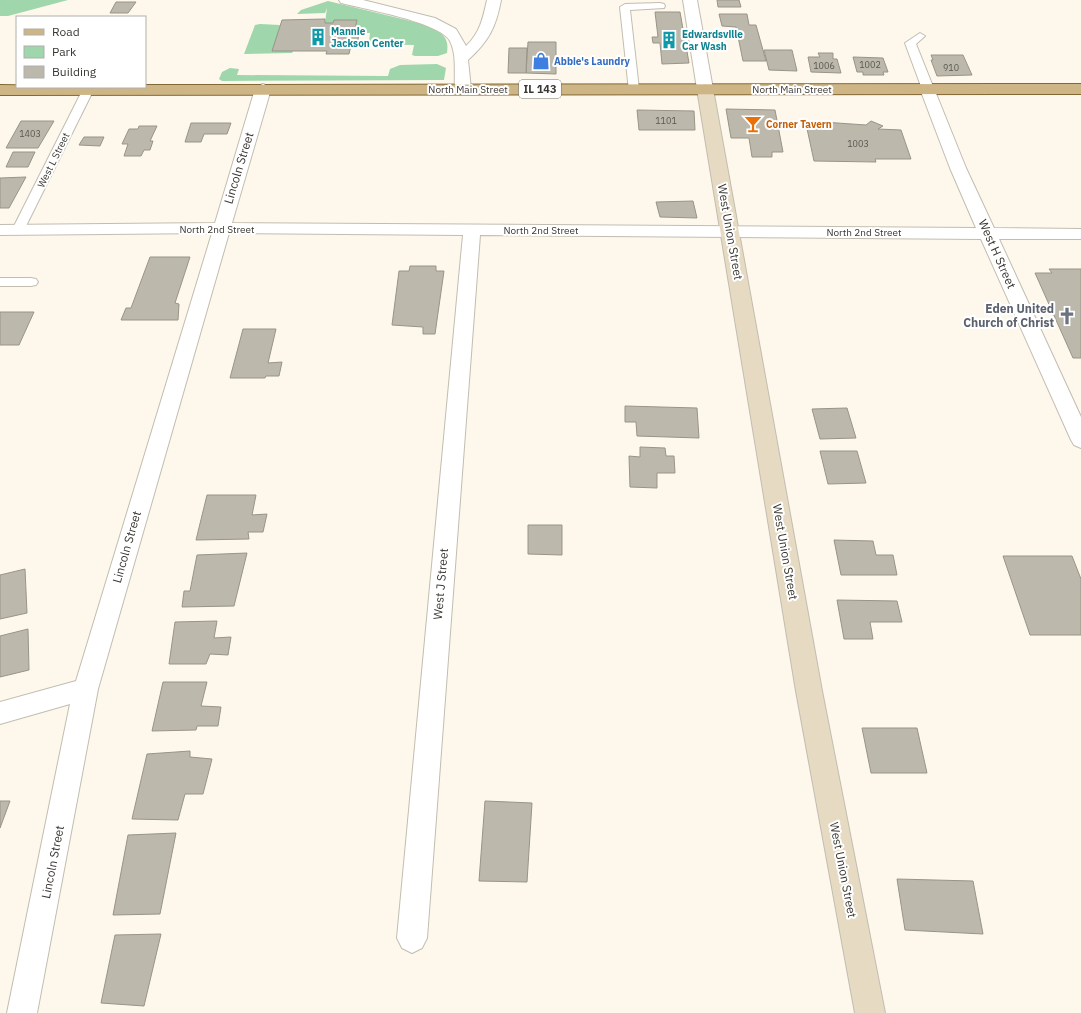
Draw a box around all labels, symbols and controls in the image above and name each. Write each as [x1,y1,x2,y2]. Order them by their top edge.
legend [16,16,146,88]
text: Road [52,24,80,39]
place label: Mannie Jackson Center [331,25,404,50]
building icon: Mannie Jackson Center [308,27,328,47]
place label: Edwardsville Car Wash [682,28,743,53]
building icon: Edwardsville Car Wash [659,30,679,50]
text: Park [52,44,77,59]
shop icon: Abbie's Laundry [531,51,551,71]
place label: Abbie's Laundry [554,55,631,68]
house number: 1002 [859,59,881,70]
house number: 1006 [813,60,835,71]
house number: 910 [943,62,959,73]
text: Building [52,64,97,79]
road number: IL 143 [519,80,561,98]
street label: North Main Street [428,83,508,96]
street label: North Main Street [752,83,832,96]
bar icon: Corner Tavern [743,114,763,134]
house number: 1101 [655,115,677,126]
place label: Corner Tavern [766,118,832,131]
house number: 1403 [19,128,41,139]
street label: West L Street [35,130,73,190]
street label: Lincoln Street [220,130,257,206]
house number: 1003 [847,138,869,149]
street label: West Union Street [715,183,746,281]
street label: West H Street [976,217,1019,291]
street label: North 2nd Street [179,223,255,236]
street label: North 2nd Street [503,224,579,237]
street label: North 2nd Street [826,226,902,239]
place label: Eden United Church of Christ [963,301,1054,330]
church icon: Eden United Church of Christ [1057,306,1077,326]
street label: West Union Street [770,503,801,601]
street label: Lincoln Street [109,509,144,585]
street label: West J Street [430,548,451,620]
street label: West Union Street [827,821,860,919]
street label: Lincoln Street [38,824,67,900]

